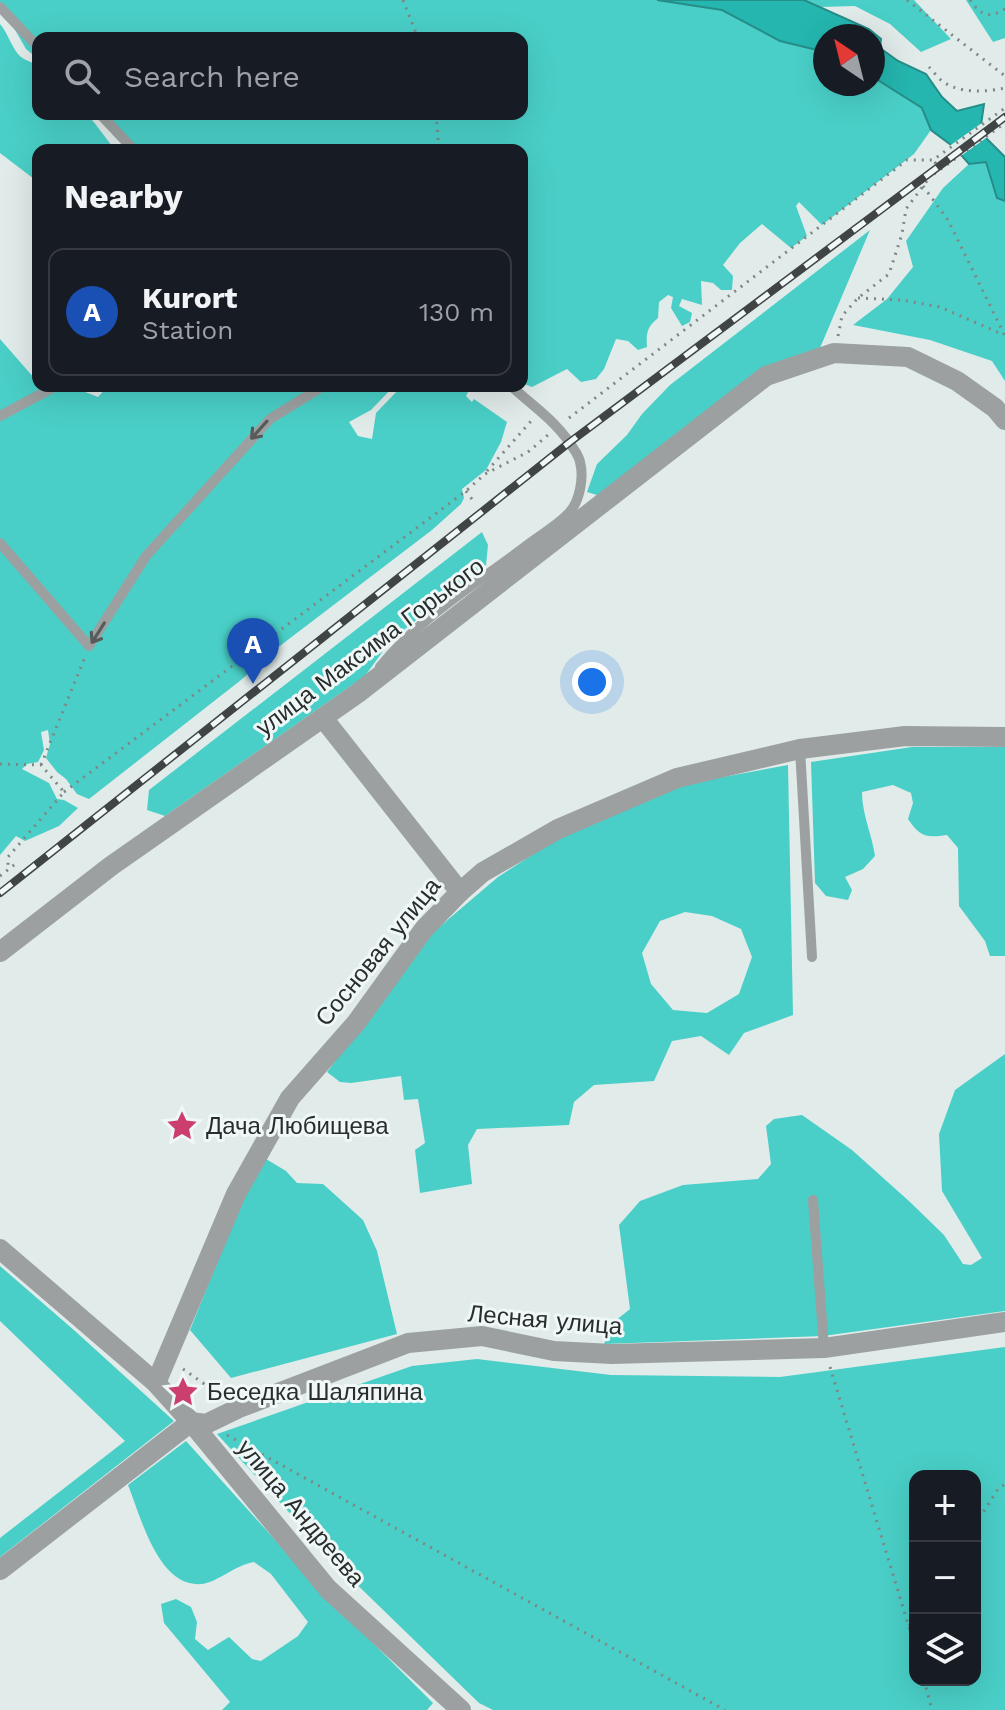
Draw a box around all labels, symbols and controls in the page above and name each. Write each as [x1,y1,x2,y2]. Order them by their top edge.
north arrow [813,24,885,96]
search box [32,32,528,120]
icon: search [60,54,104,98]
text: Search here [124,59,300,94]
text: Nearby [64,176,183,216]
text: Kurort [142,280,237,315]
text: A [83,297,101,327]
text: 130 m [419,297,494,327]
text: Station [142,315,233,345]
one-way arrow [251,420,269,440]
street label: улица Максима Горького [250,552,490,742]
pin: A [227,618,279,684]
one-way arrow [89,621,105,644]
your location [572,662,612,702]
street label: Сосновая улица [310,872,447,1032]
place icon: Дача Любищева [165,1109,199,1143]
place label: Дача Любищева [206,1112,389,1140]
street label: Лесная улица [467,1299,624,1341]
place icon: Беседка Шаляпина [166,1375,200,1409]
place label: Беседка Шаляпина [207,1378,423,1406]
street label: улица Андреева [231,1434,371,1593]
map controls [909,1470,981,1686]
button: + [909,1470,981,1542]
button: − [909,1542,981,1614]
button: layers [909,1614,981,1686]

